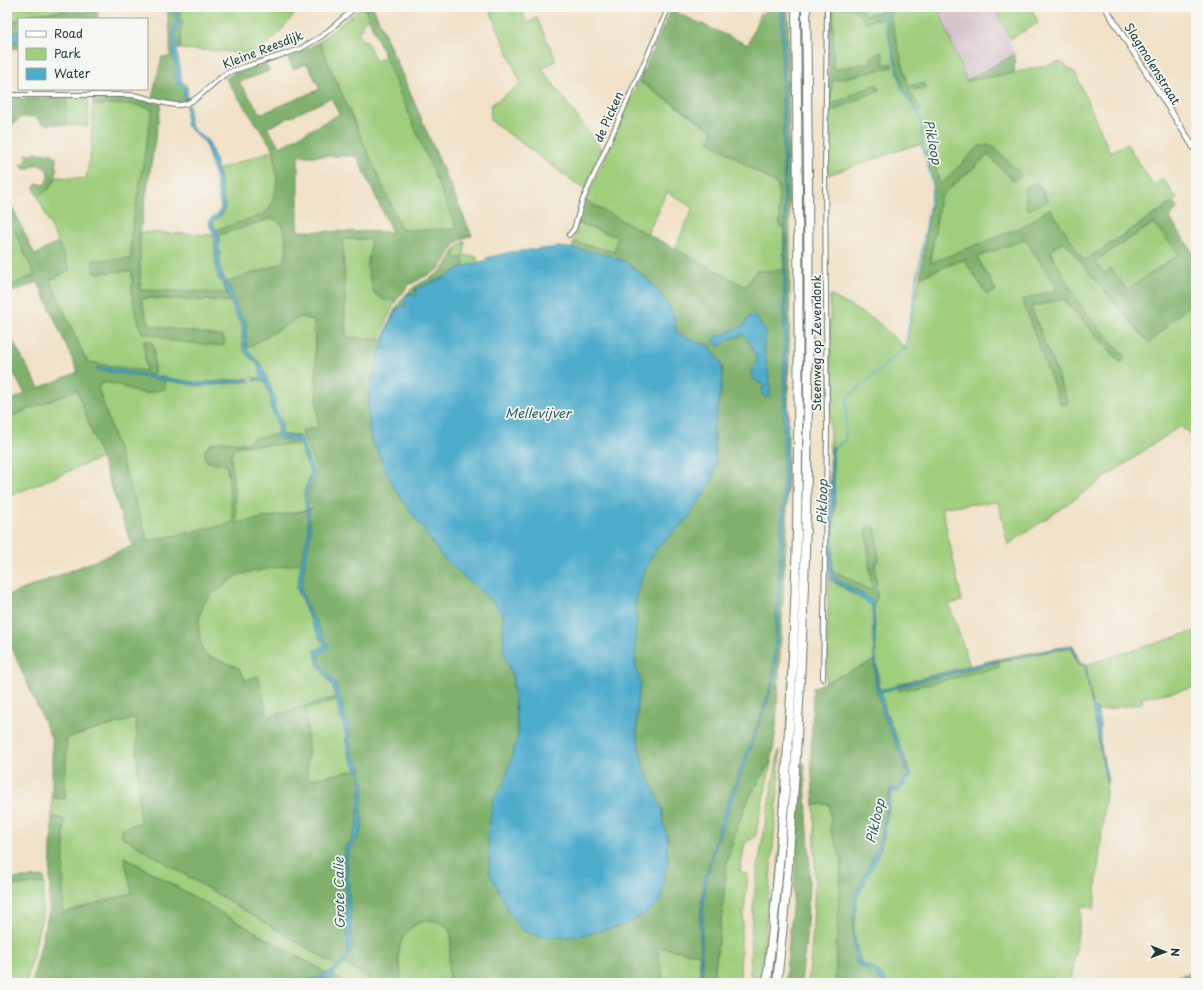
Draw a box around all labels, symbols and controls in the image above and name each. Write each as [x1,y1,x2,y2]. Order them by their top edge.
legend [18,18,148,90]
street label: Slagmolenstraat [1120,19,1185,108]
text: Road [54,24,83,42]
street label: Kleine Reesdijk [220,25,306,73]
text: Park [54,44,81,62]
text: Water [54,64,91,82]
street label: de Picken [589,88,627,145]
water label: Pikloop [920,118,947,167]
street label: Steenweg op Zevendonk [807,275,825,411]
water label: Mellevijver [505,403,573,422]
water label: Pikloop [812,478,831,525]
water label: Pikloop [860,796,889,845]
water label: Grote Calie [328,856,349,929]
north arrow [1145,932,1185,972]
text: N [1167,948,1184,957]

